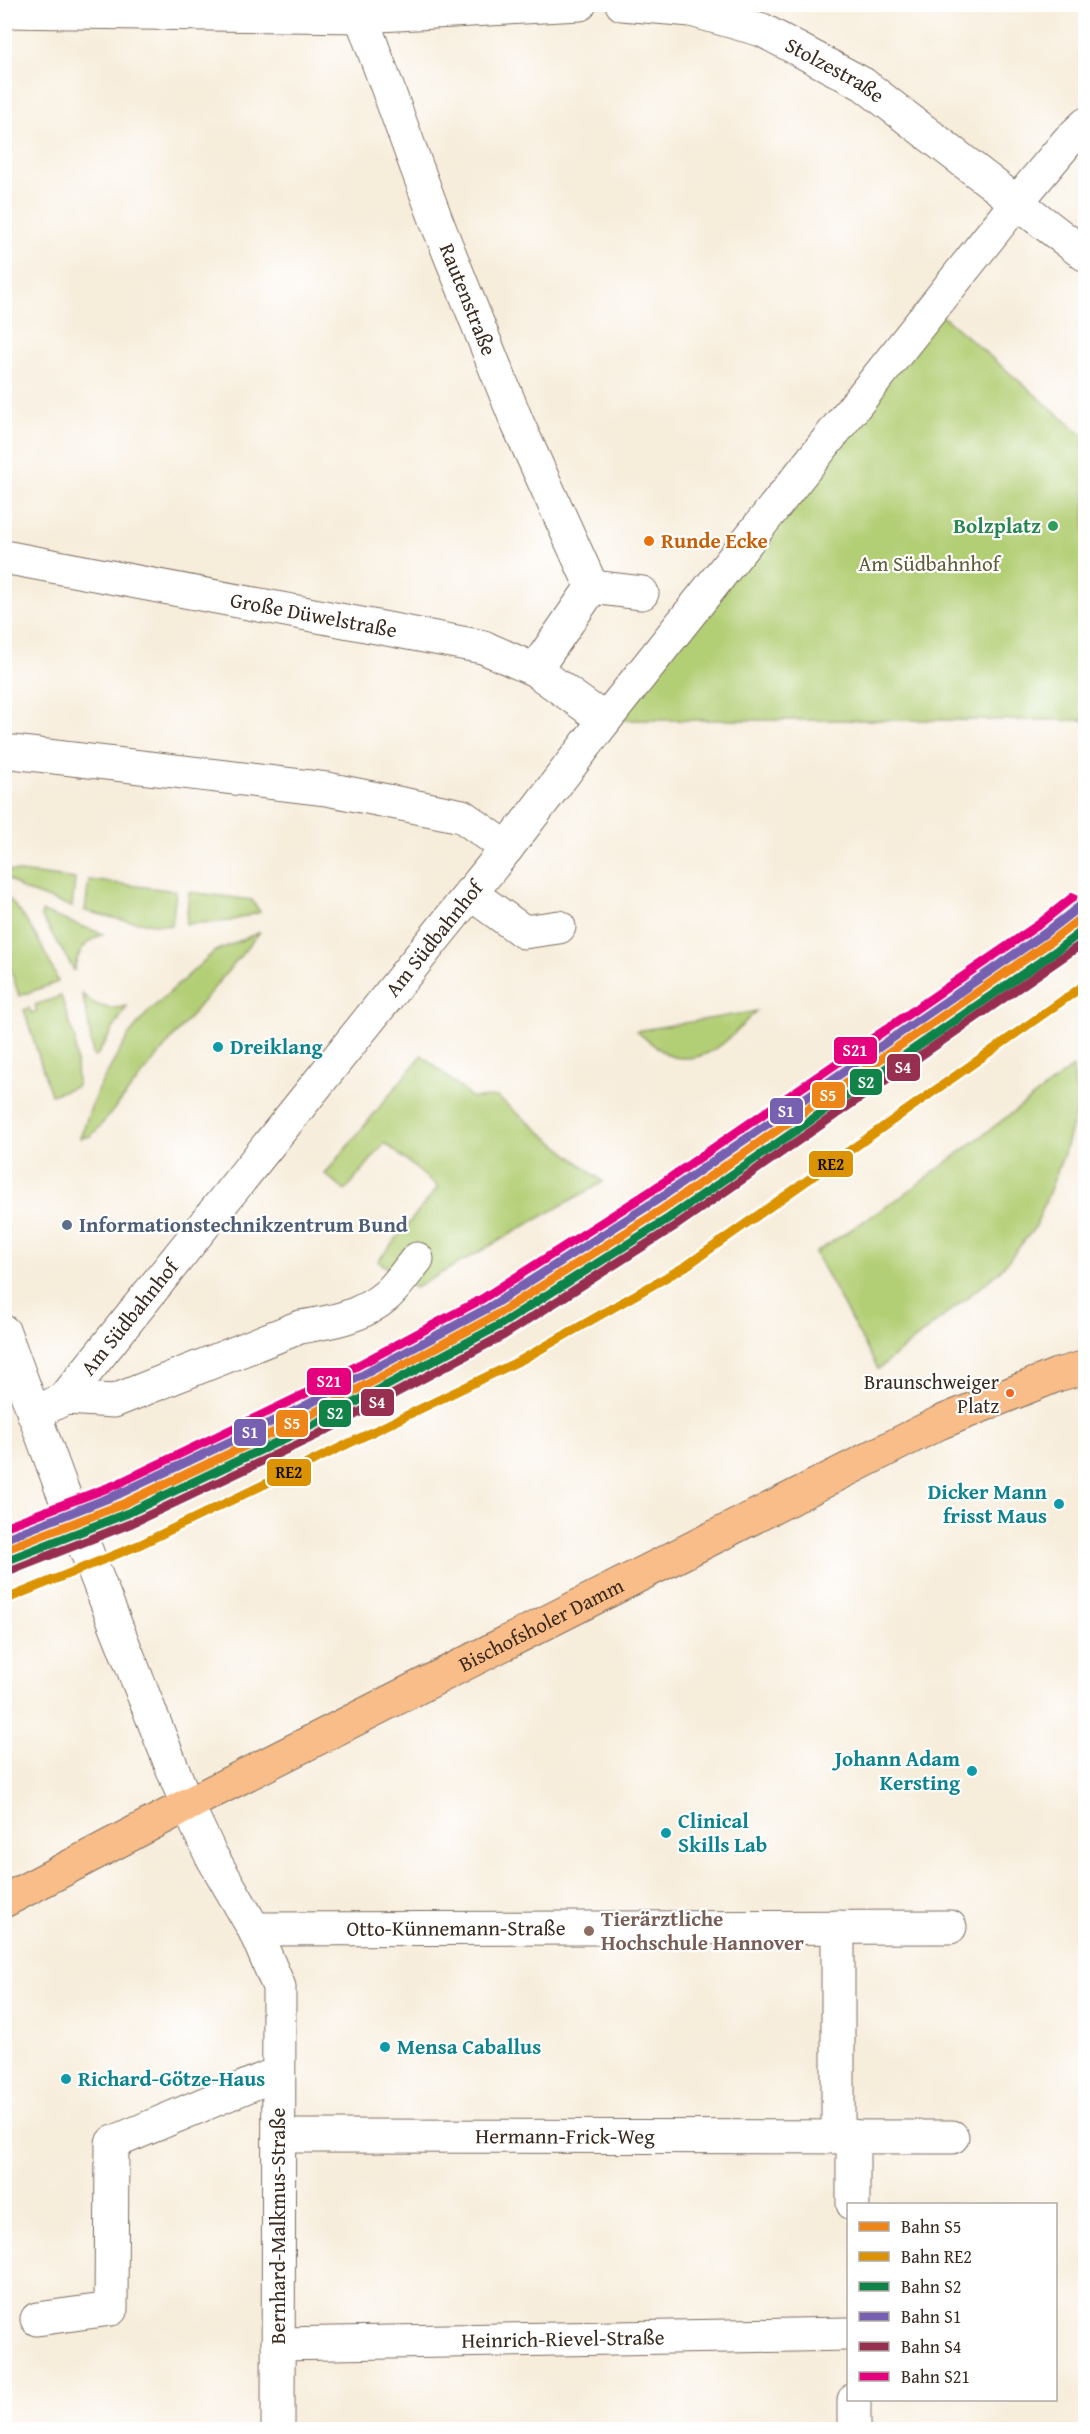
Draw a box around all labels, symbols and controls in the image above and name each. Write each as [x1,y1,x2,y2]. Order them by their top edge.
street label: Stolzestraße [780,29,891,110]
street label: Rautenstraße [432,238,505,360]
place label: Bolzplatz [953,510,1041,541]
marker: Bolzplatz [1046,519,1060,533]
place label: Runde Ecke [661,525,768,556]
marker: Runde Ecke [642,534,656,548]
park label: Am Südbahnhof [859,548,1002,579]
street label: Große Düwelstraße [228,584,400,646]
street label: Am Südbahnhof [377,872,491,1003]
place label: Dreiklang [230,1031,323,1062]
line badge: S21 [833,1036,878,1065]
text: S21 [843,1038,867,1062]
marker: Dreiklang [211,1040,225,1054]
line badge: S4 [886,1053,921,1082]
text: S4 [895,1055,911,1079]
line badge: S2 [849,1068,883,1096]
text: S2 [858,1070,874,1094]
line badge: S5 [811,1081,846,1109]
text: S5 [820,1083,836,1107]
line badge: S1 [769,1097,804,1125]
text: S1 [778,1099,794,1123]
line badge: RE2 [808,1150,854,1178]
text: RE2 [818,1152,844,1176]
place label: Informationstechnikzentrum Bund [79,1209,408,1240]
marker: Informationstechnikzentrum Bund [60,1218,74,1232]
street label: Am Südbahnhof [73,1251,187,1382]
line badge: S21 [306,1367,352,1396]
place label: Braunschweiger Platz [864,1367,999,1420]
text: S21 [317,1369,341,1393]
marker: Braunschweiger Platz [1004,1387,1016,1399]
line badge: S4 [360,1388,395,1417]
text: S4 [369,1390,385,1414]
line badge: S2 [318,1399,352,1428]
text: S2 [327,1401,343,1425]
line badge: S5 [275,1409,309,1438]
text: S5 [284,1411,300,1435]
line badge: S1 [233,1418,267,1447]
text: S1 [242,1420,258,1444]
line badge: RE2 [266,1458,312,1487]
text: RE2 [276,1460,302,1484]
place label: Dicker Mann frisst Maus [928,1476,1048,1531]
marker: Dicker Mann frisst Maus [1052,1497,1066,1511]
street label: Bischofsholer Damm [453,1570,629,1679]
place label: Johann Adam Kersting [832,1743,961,1798]
marker: Johann Adam Kersting [965,1764,979,1778]
place label: Clinical Skills Lab [678,1805,767,1860]
marker: Clinical Skills Lab [659,1826,673,1840]
place label: Tierärztliche Hochschule Hannover [601,1903,804,1958]
street label: Otto-Künnemann-Straße [346,1912,566,1944]
marker: Tierärztliche Hochschule Hannover [582,1924,596,1938]
place label: Mensa Caballus [397,2031,541,2062]
marker: Mensa Caballus [378,2040,392,2054]
place label: Richard-Götze-Haus [78,2063,265,2094]
marker: Richard-Götze-Haus [59,2072,73,2086]
street label: Bernhard-Malkmus-Straße [262,2107,293,2344]
street label: Hermann-Frick-Weg [475,2120,655,2152]
legend [847,2203,1057,2401]
text: Bahn S5 [901,2213,961,2240]
text: Bahn RE2 [901,2243,972,2270]
text: Bahn S2 [901,2273,961,2300]
text: Bahn S1 [901,2303,961,2330]
street label: Heinrich-Rievel-Straße [461,2321,665,2356]
text: Bahn S4 [901,2333,961,2360]
text: Bahn S21 [901,2363,970,2390]

